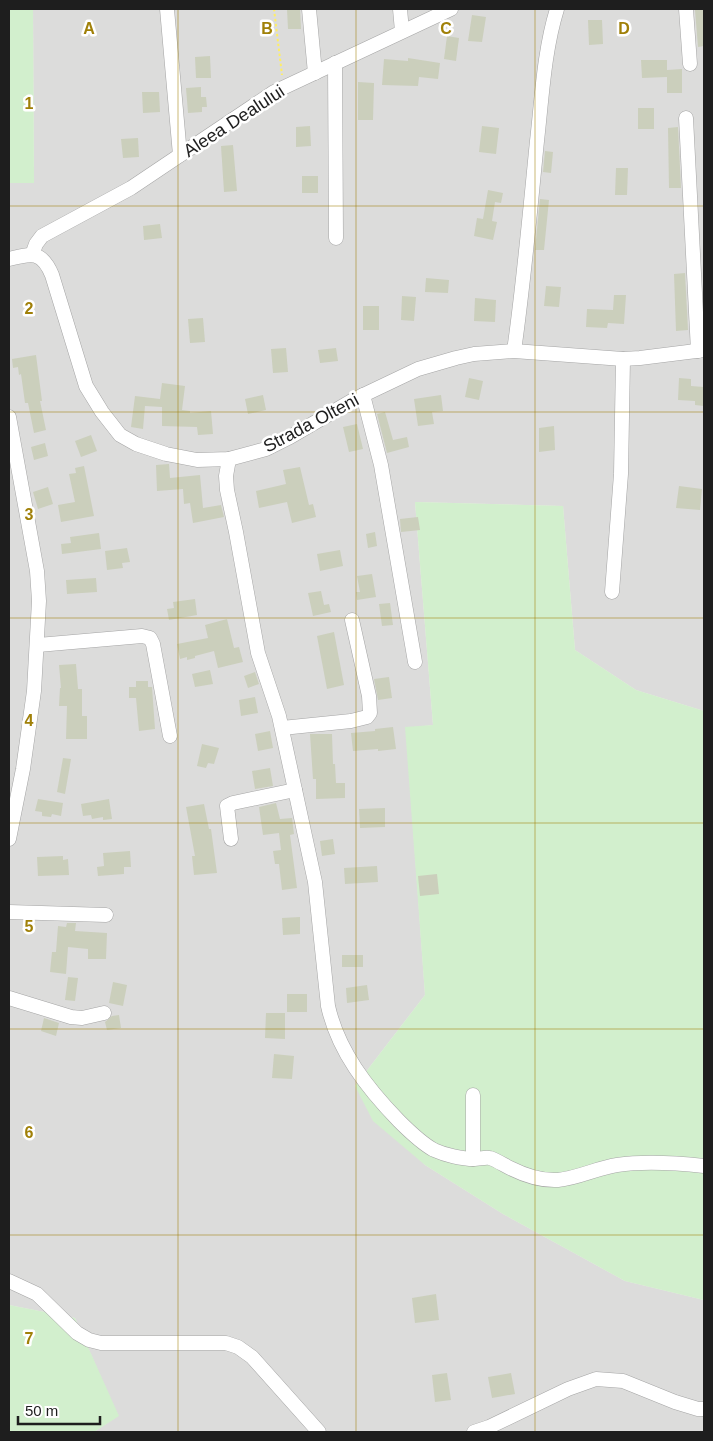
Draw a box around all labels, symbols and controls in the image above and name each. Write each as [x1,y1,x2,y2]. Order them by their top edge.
text: A [83,20,95,37]
text: B [261,20,273,37]
text: C [440,20,452,37]
text: D [618,20,630,37]
street label: Aleea Dealului [180,81,288,161]
text: 1 [25,95,34,112]
text: 2 [25,300,34,317]
street label: Strada Olteni [260,390,362,456]
text: 3 [25,506,34,523]
text: 4 [25,712,34,729]
text: 5 [25,918,34,935]
text: 6 [25,1124,34,1141]
text: 7 [25,1330,34,1347]
scale bar [18,1394,100,1426]
text: 50 m [25,1402,58,1419]

